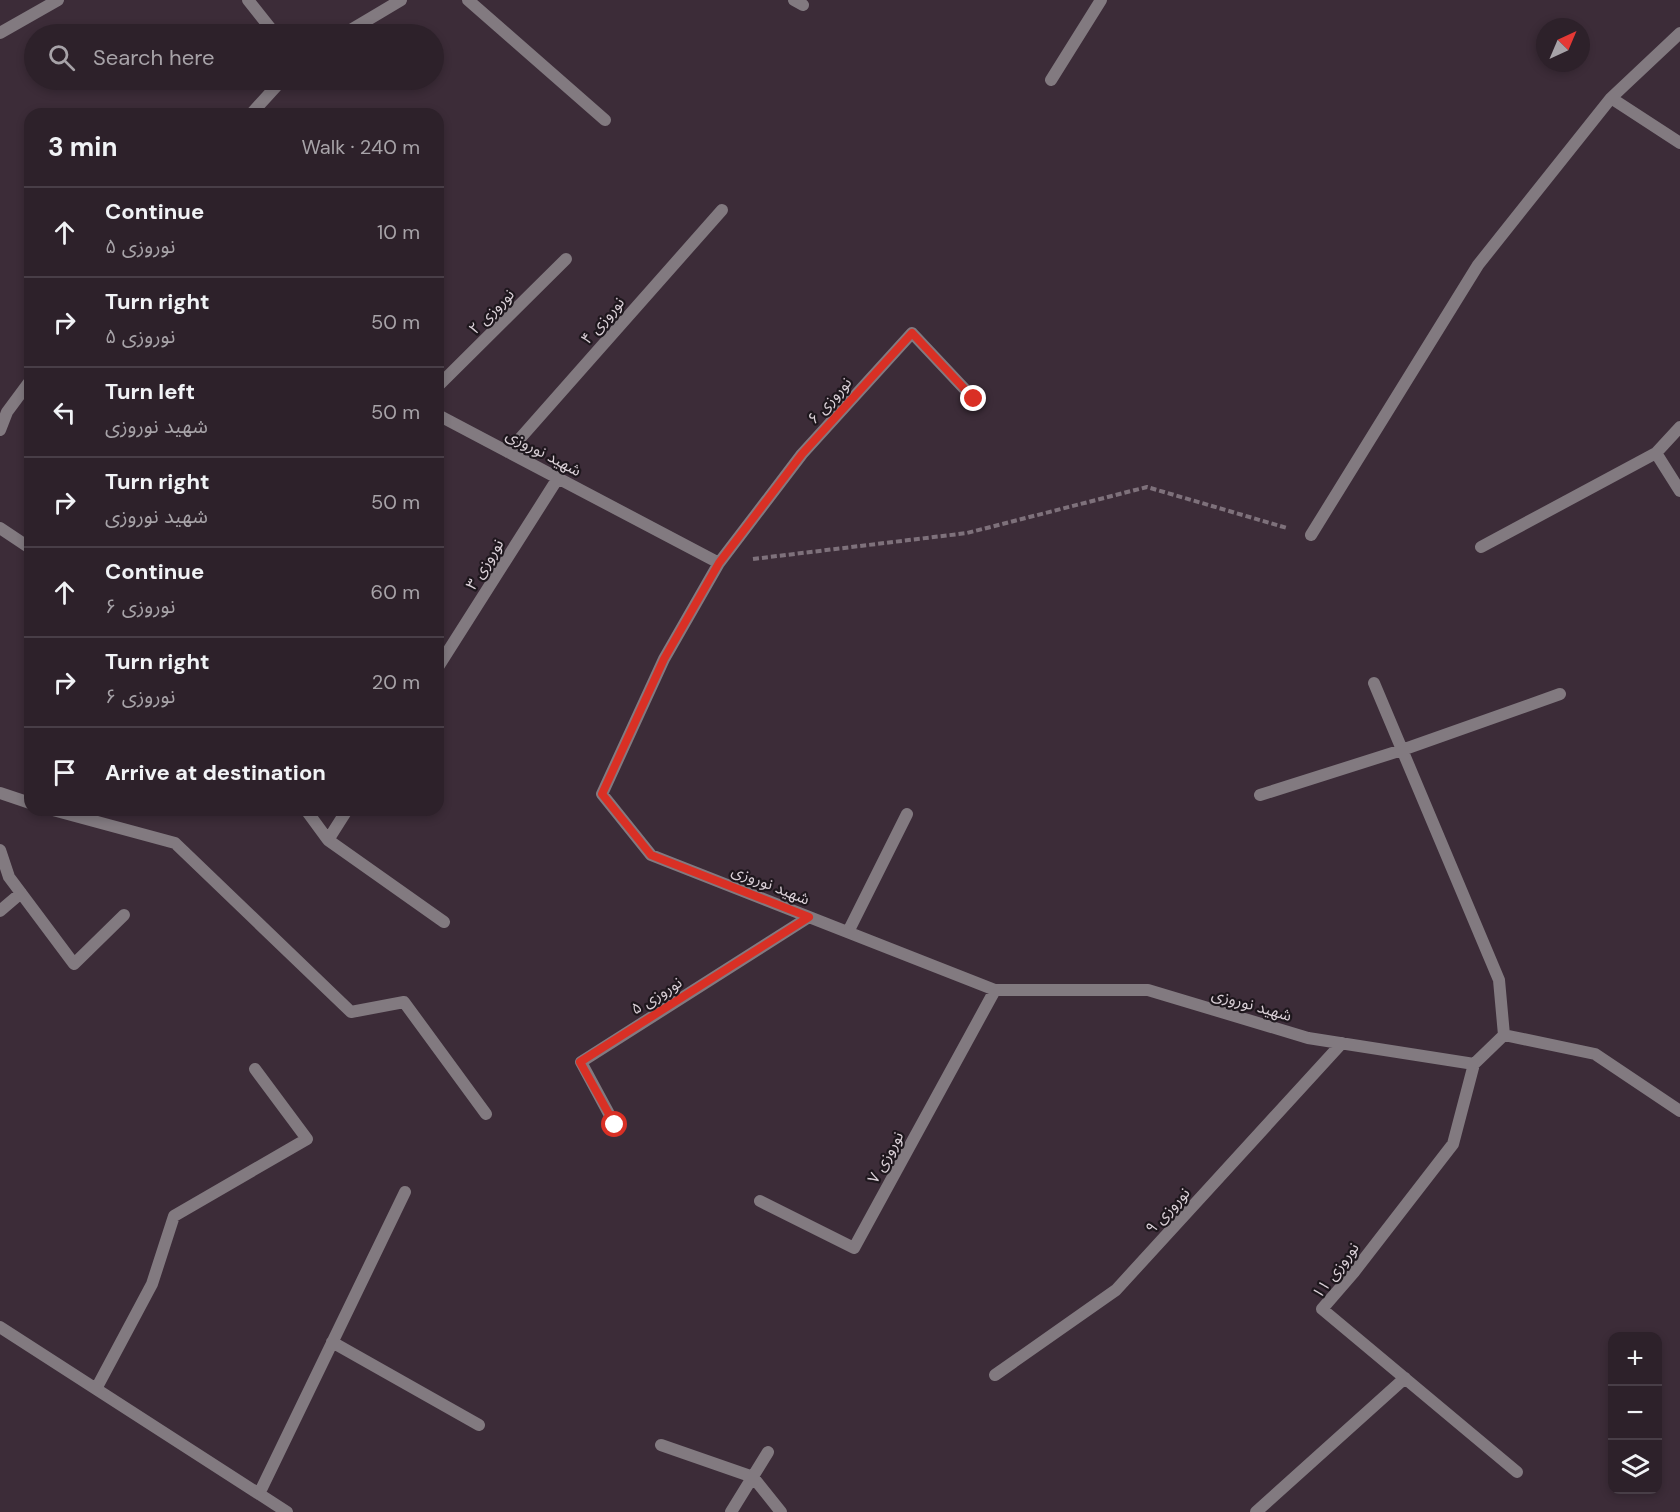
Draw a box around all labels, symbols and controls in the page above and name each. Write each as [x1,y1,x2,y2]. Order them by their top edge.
north arrow [1536,18,1590,72]
search box [24,24,444,90]
icon: search [45,41,78,74]
text: Search here [93,43,214,72]
text: 3 min [48,130,117,164]
text: Walk · 240 m [301,134,420,160]
text: Continue [105,197,204,226]
icon: ahead [48,216,81,249]
text: 10 m [377,219,420,245]
text: نوروزی ۵ [105,233,175,259]
street label: نوروزی ۲ [464,284,519,339]
text: Turn right [105,287,210,316]
street label: نوروزی ۴ [576,292,629,348]
icon: right [48,306,81,339]
text: 50 m [371,309,420,335]
text: نوروزی ۵ [105,323,175,349]
street label: نوروزی ۶ [803,372,856,428]
text: Turn left [105,377,195,406]
route end [960,385,986,411]
icon: left [48,396,81,429]
text: 50 m [371,399,420,425]
text: شهید نوروزی [105,413,208,439]
street label: شهید نوروزی [502,424,585,481]
text: Turn right [105,467,210,496]
icon: right [48,486,81,519]
text: 50 m [371,489,420,515]
text: شهید نوروزی [105,503,208,529]
street label: نوروزی ۳ [461,535,508,594]
text: Continue [105,557,204,586]
icon: ahead [48,576,81,609]
text: 60 m [371,579,420,605]
text: نوروزی ۶ [105,593,175,619]
text: Turn right [105,647,210,676]
icon: right [48,666,81,699]
text: 20 m [372,669,420,695]
text: نوروزی ۶ [105,683,175,709]
icon: arrive [48,756,81,789]
text: Arrive at destination [105,758,326,787]
street label: شهید نوروزی [729,859,813,910]
street label: نوروزی ۵ [627,972,686,1019]
street label: شهید نوروزی [1209,983,1294,1026]
route start [601,1111,627,1137]
street label: نوروزی ۷ [863,1128,908,1187]
street label: نوروزی ۹ [1140,1183,1194,1238]
street label: نوروزی ۱۱ [1307,1238,1363,1303]
map controls [1608,1332,1662,1494]
button: + [1608,1332,1662,1386]
button: − [1608,1386,1662,1440]
button: layers [1608,1440,1662,1494]

